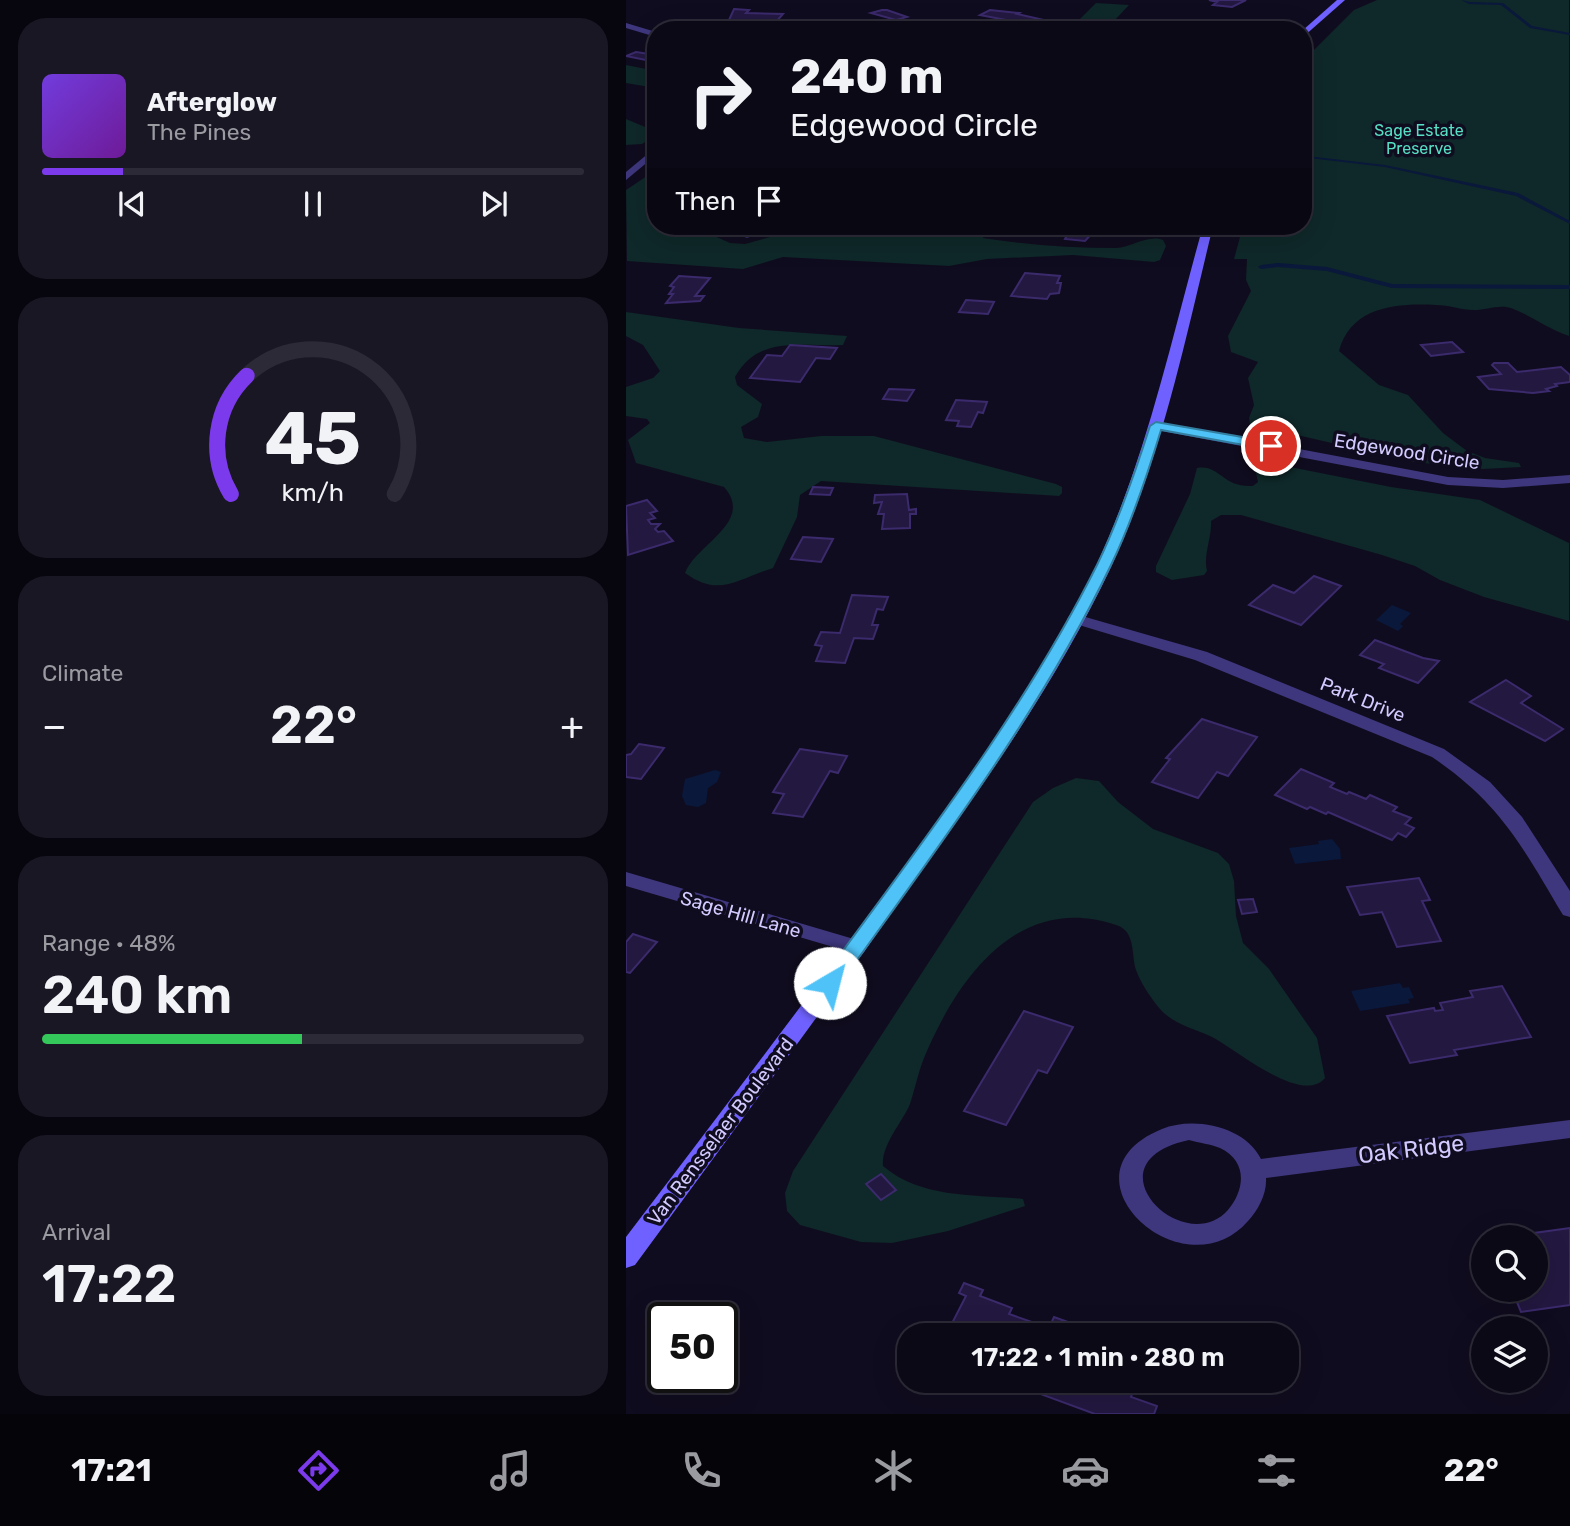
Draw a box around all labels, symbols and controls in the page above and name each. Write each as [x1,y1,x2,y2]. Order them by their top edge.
text: 240 m [790,47,944,105]
icon: right [675,49,766,140]
text: Afterglow [147,87,277,118]
text: Edgewood Circle [790,106,1038,144]
text: The Pines [147,118,251,146]
park label: Sage Estate Preserve [1374,121,1464,158]
icon: arrive [750,182,788,220]
icon: previous [113,185,151,223]
icon: pause [294,185,332,223]
icon: next [475,185,513,223]
text: Then [675,186,736,217]
text: 45 [265,396,361,482]
pin [1241,416,1301,476]
icon: arrive [1252,427,1290,465]
street label: Edgewood Circle [1332,429,1481,474]
text: km/h [282,478,344,507]
text: Climate [42,659,123,687]
street label: Park Drive [1317,672,1409,727]
text: 22° [270,694,357,756]
text: − [42,703,67,749]
text: + [560,703,584,749]
street label: Sage Hill Lane [678,886,804,943]
text: Range · 48% [42,929,176,957]
position arrow [793,946,867,1020]
text: 240 km [42,964,232,1026]
street label: Van Rensselaer Boulevard [642,1033,798,1230]
street label: Oak Ridge [1356,1129,1466,1169]
text: Arrival [42,1218,111,1246]
map controls [1471,1225,1548,1393]
button: search [1471,1225,1548,1302]
text: 17:22 [42,1253,177,1315]
speed limit sign: 50 [647,1302,738,1393]
button: layers [1471,1316,1548,1393]
text: 17:22 · 1 min · 280 m [971,1342,1225,1373]
icon: directions [294,1446,343,1495]
icon: music [486,1446,535,1495]
icon: phone [677,1446,726,1495]
icon: climate [869,1446,918,1495]
icon: car [1061,1446,1110,1495]
icon: filters [1252,1446,1301,1495]
text: 17:21 [71,1451,152,1489]
text: 22° [1444,1451,1499,1489]

